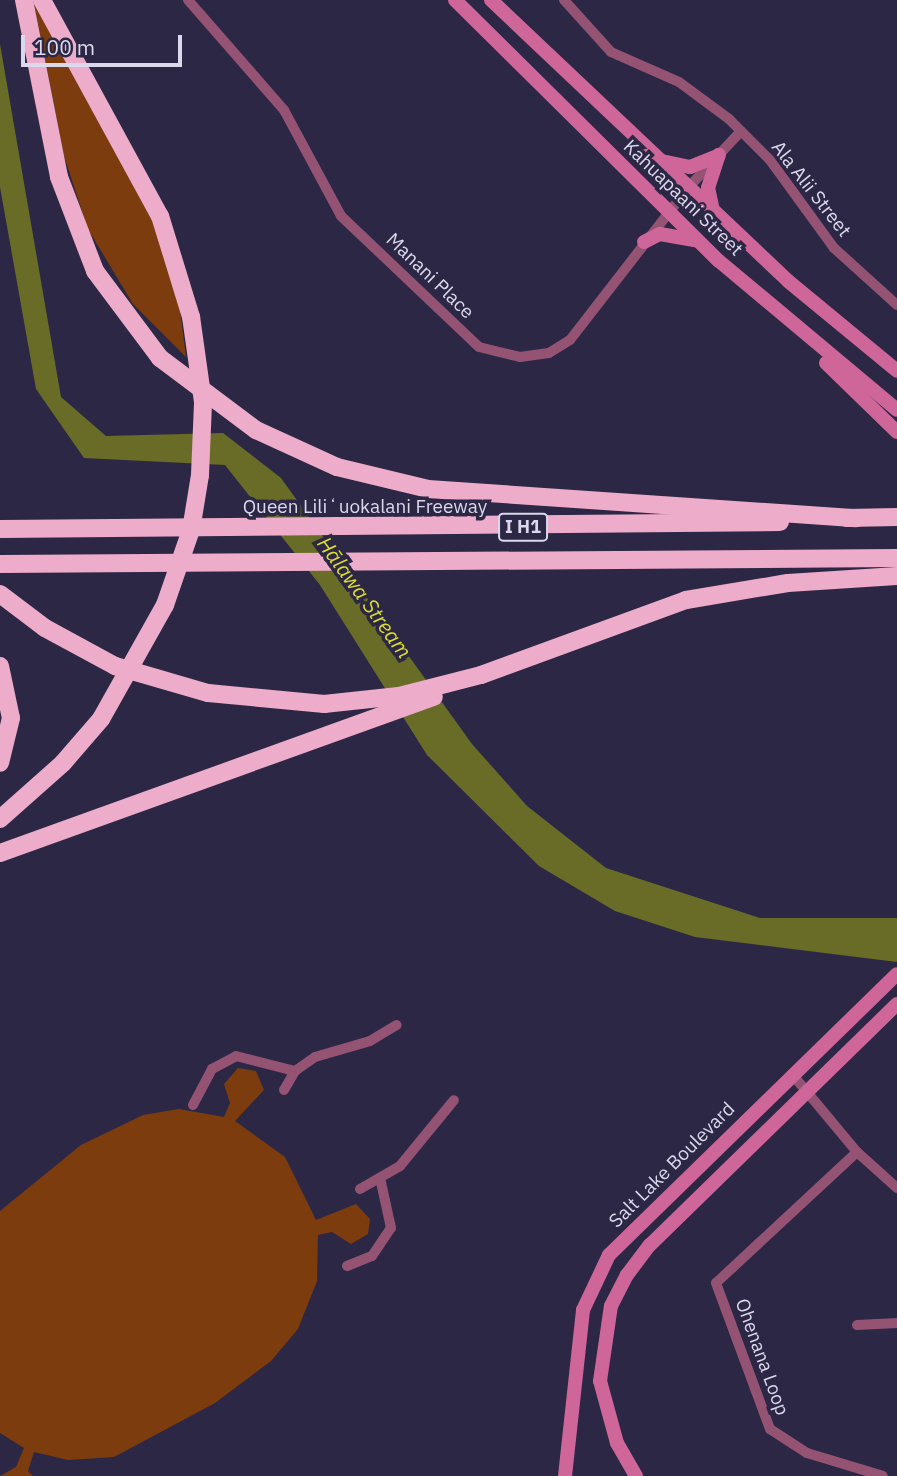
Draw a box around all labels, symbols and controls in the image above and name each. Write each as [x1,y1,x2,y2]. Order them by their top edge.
scale bar [24,21,186,65]
text: 100 m [34,33,95,61]
street label: Kahuapaani Street [619,135,747,261]
street label: Ala Alii Street [766,137,856,241]
street label: Manani Place [381,228,479,324]
street label: Queen Liliʻuokalani Freeway [243,496,487,518]
road number: I H1 [497,512,549,542]
water label: Hālawa Stream [313,531,417,663]
street label: Salt Lake Boulevard [604,1097,740,1233]
street label: Ohenana Loop [730,1295,794,1419]

